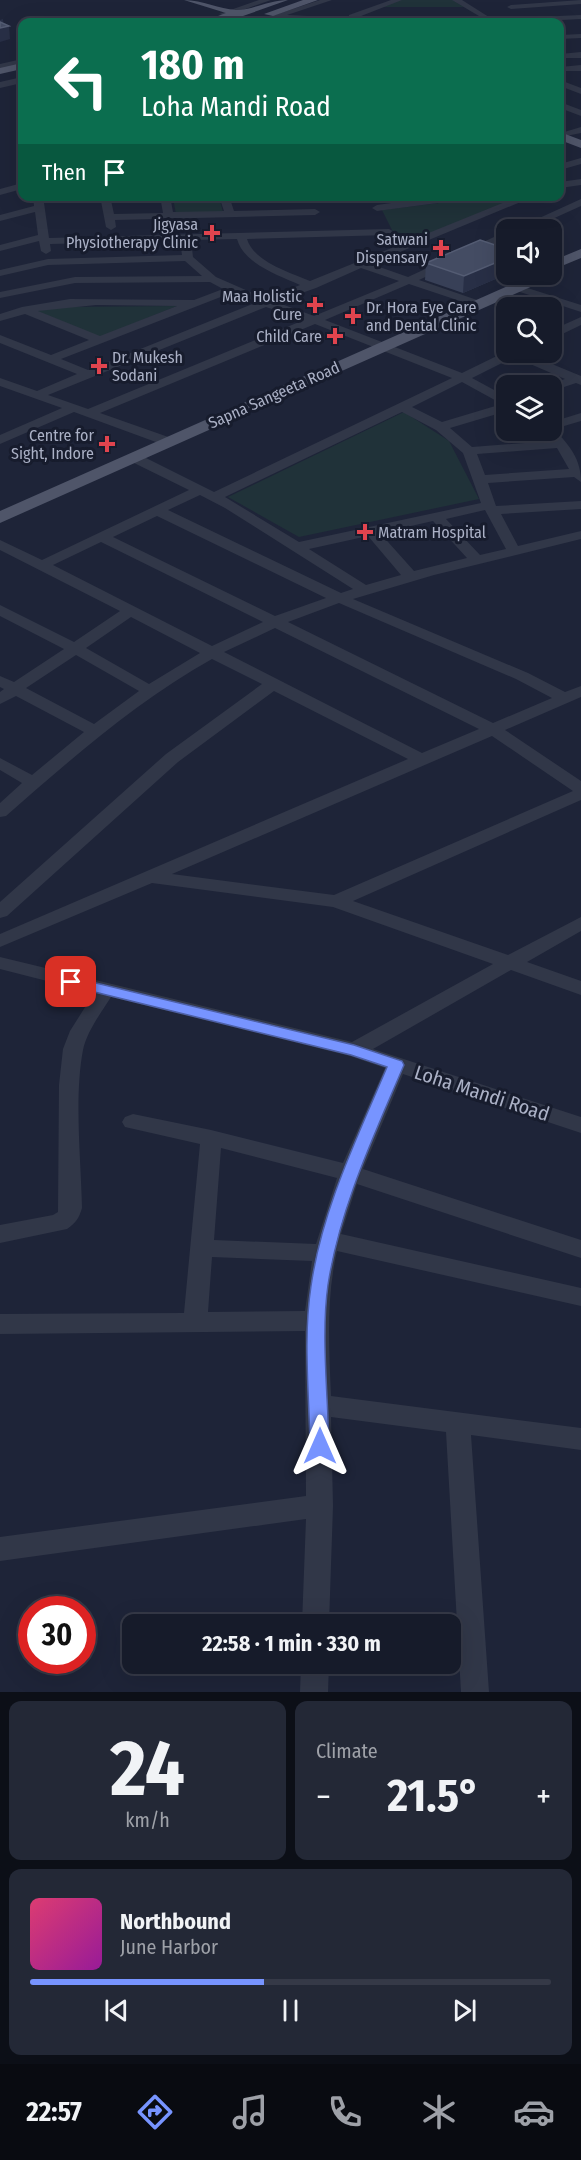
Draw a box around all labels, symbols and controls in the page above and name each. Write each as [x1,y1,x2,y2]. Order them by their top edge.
text: 180 m [141,40,245,90]
icon: left [42,42,120,120]
text: Loha Mandi Road [141,91,331,123]
icon: arrive [98,156,131,189]
text: Then [42,159,86,186]
place label: Jigyasa Physiotherapy Clinic [66,215,198,252]
map controls [496,219,562,441]
button: sound [496,219,562,285]
marker: Jigyasa Physiotherapy Clinic [203,224,221,242]
place label: Satwani Dispensary [356,230,429,267]
marker: Satwani Dispensary [432,239,450,257]
place label: Maa Holistic Cure [222,287,302,324]
marker: Maa Holistic Cure [306,296,324,314]
button: search [496,297,562,363]
place label: Dr. Hora Eye Care and Dental Clinic [366,298,477,335]
marker: Dr. Hora Eye Care and Dental Clinic [344,307,362,325]
place label: Child Care [256,327,322,346]
marker: Child Care [326,327,344,345]
place label: Dr. Mukesh Sodani [112,348,183,385]
marker: Dr. Mukesh Sodani [90,357,108,375]
street label: Sapna Sangeeta Road [206,358,342,432]
button: layers [496,375,562,441]
place label: Centre for Sight, Indore [11,426,94,463]
marker: Centre for Sight, Indore [98,435,116,453]
marker: Matram Hospital [356,523,374,541]
place label: Matram Hospital [378,523,486,542]
pin [45,956,96,1007]
icon: arrive [54,965,87,998]
street label: Loha Mandi Road [411,1060,553,1126]
position arrow [288,1414,352,1478]
speed limit sign: 30 [18,1596,96,1674]
text: 22:58 · 1 min · 330 m [202,1630,381,1657]
text: 24 [110,1722,185,1816]
text: Climate [316,1739,378,1763]
text: 21.5° [387,1769,480,1823]
text: − [316,1777,331,1817]
text: + [536,1777,551,1817]
text: km/h [125,1808,170,1832]
text: Northbound [120,1908,231,1935]
text: June Harbor [120,1935,218,1959]
icon: previous [100,1994,133,2027]
icon: pause [274,1994,307,2027]
icon: next [448,1994,481,2027]
icon: directions [134,2091,176,2133]
icon: music [229,2091,271,2133]
icon: phone [324,2091,366,2133]
icon: climate [418,2091,460,2133]
icon: car [513,2091,555,2133]
text: 22:57 [26,2096,82,2128]

